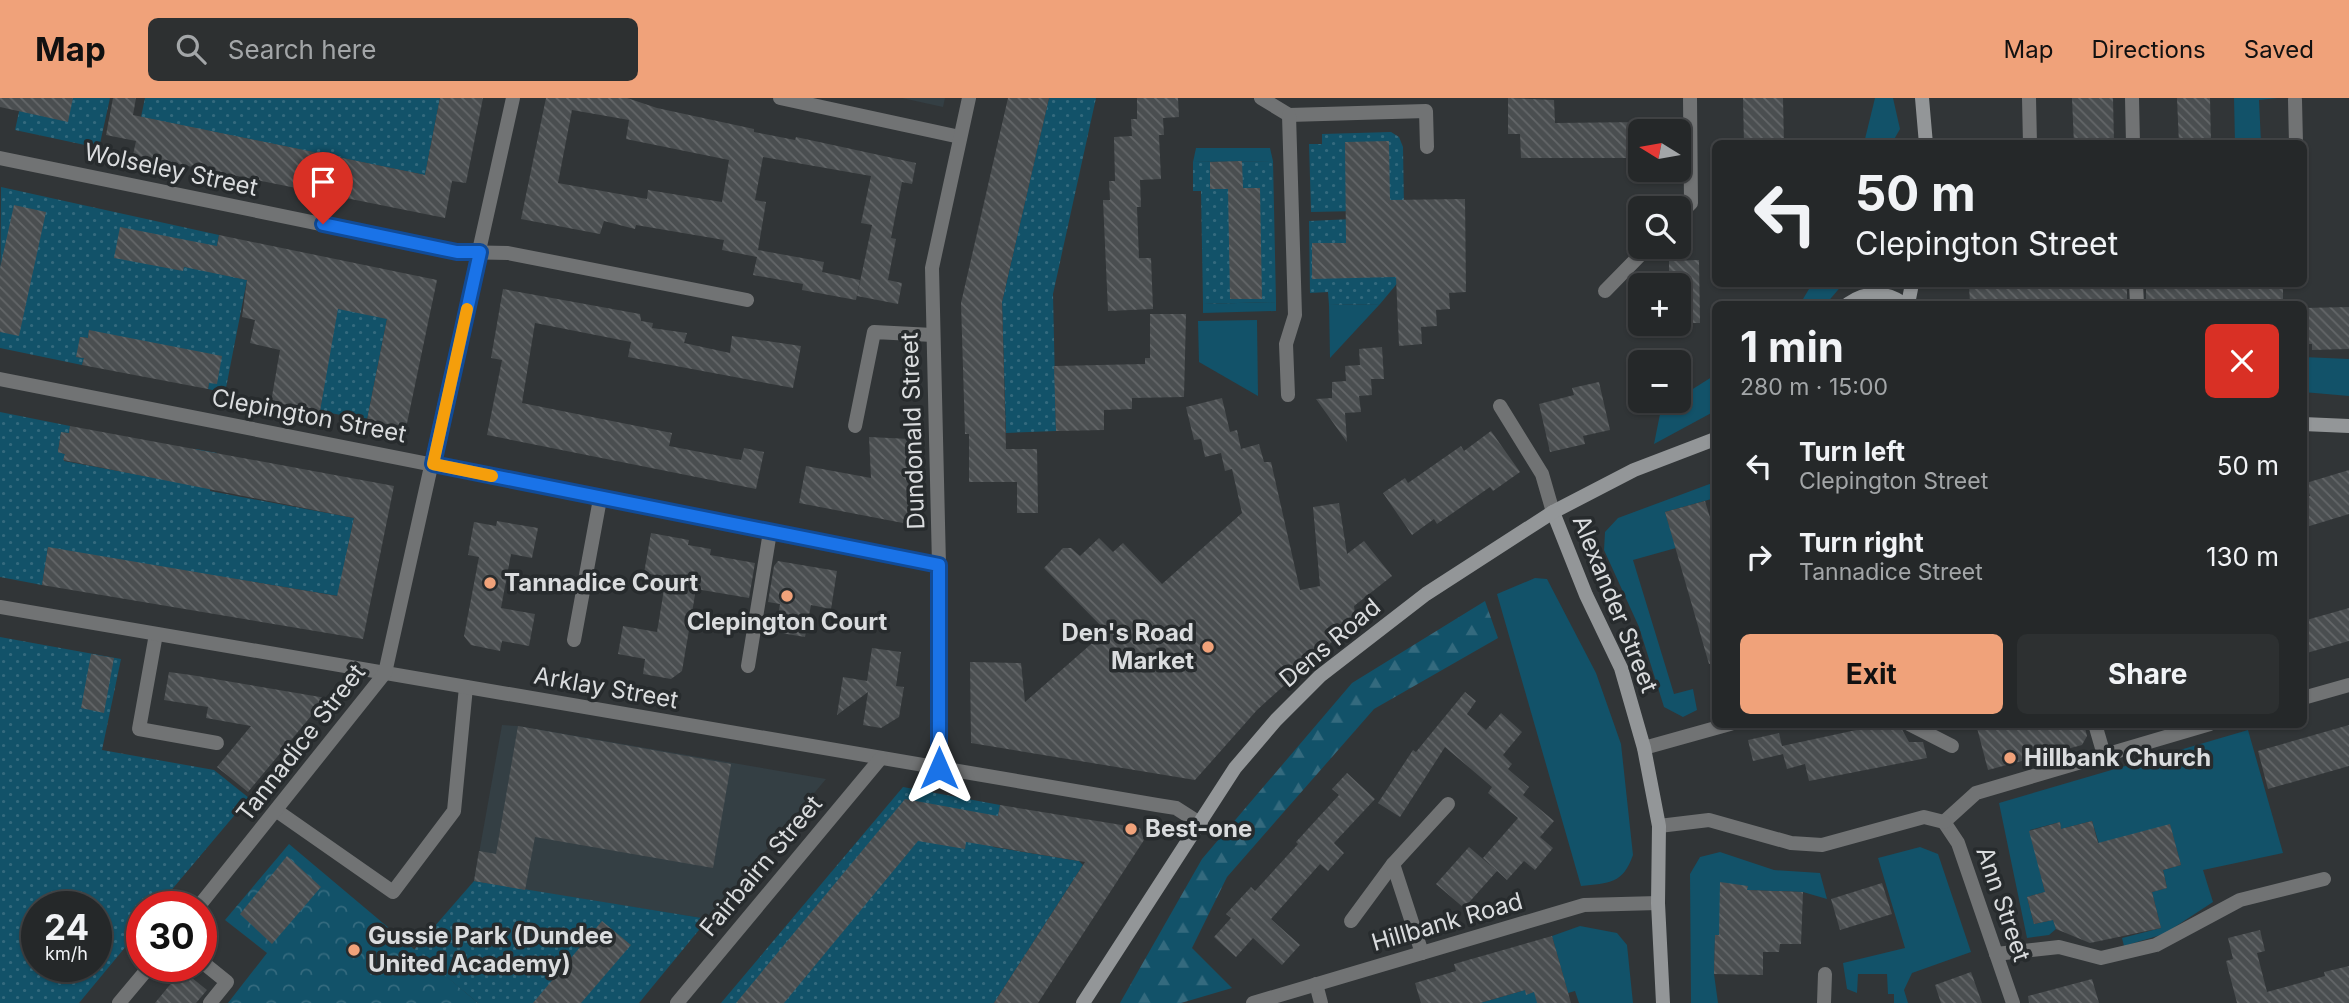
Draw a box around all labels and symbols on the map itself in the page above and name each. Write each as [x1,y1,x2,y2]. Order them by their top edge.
north arrow [1628,119,1690,182]
street label: Wolseley Street [82,137,261,202]
pin [293,152,353,224]
street label: Dundonald Street [895,332,930,530]
street label: Clepington Street [209,382,409,449]
street label: Alexander Street [1567,511,1664,697]
place label: Tannadice Court [504,568,698,597]
marker: Tannadice Court [482,575,498,591]
marker: Clepington Court [779,588,795,604]
street label: Dens Road [1273,592,1386,693]
place label: Clepington Court [687,607,888,636]
place label: Den's Road Market [1061,618,1194,675]
marker: Den's Road Market [1200,639,1216,655]
street label: Tannadice Street [230,658,371,827]
street label: Arklay Street [532,661,681,714]
position arrow [902,731,976,805]
place label: Hillbank Church [2024,743,2211,772]
marker: Hillbank Church [2002,750,2018,766]
street label: Fairbairn Street [693,789,828,942]
place label: Best-one [1145,814,1252,843]
marker: Best-one [1123,821,1139,837]
street label: Ann Street [1970,843,2037,965]
street label: Hillbank Road [1368,886,1526,957]
speed limit sign: 30 [126,891,217,982]
place label: Gussie Park (Dundee United Academy) [368,921,613,978]
marker: Gussie Park (Dundee United Academy) [346,942,362,958]

